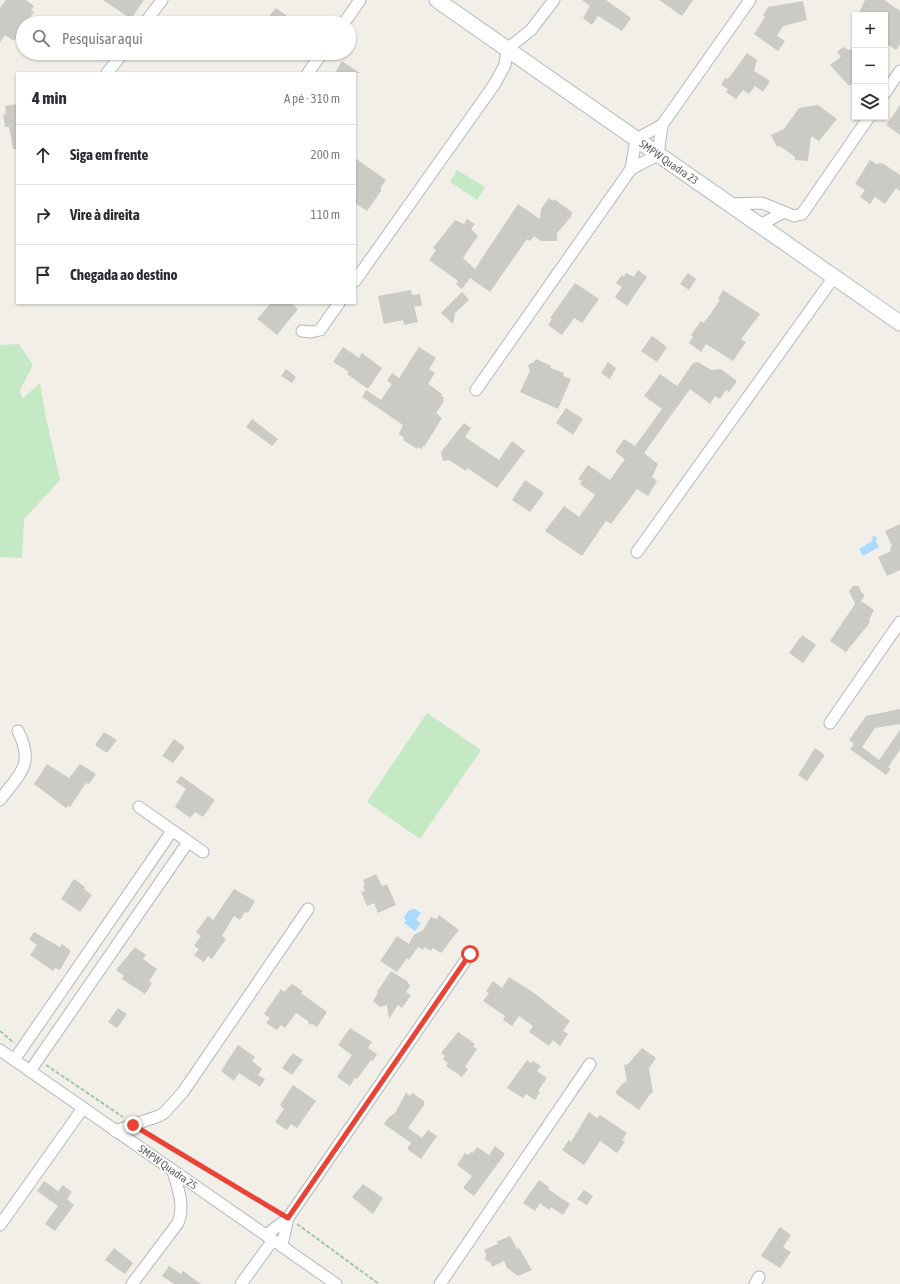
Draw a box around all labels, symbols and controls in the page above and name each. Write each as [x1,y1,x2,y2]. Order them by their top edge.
map controls [852,12,888,120]
button: + [852,12,888,48]
search box [16,16,356,60]
icon: search [30,27,52,49]
text: Pesquisar aqui [62,30,143,47]
button: − [852,48,888,84]
button: layers [852,84,888,120]
text: 4 min [32,88,67,108]
text: A pé · 310 m [284,91,340,106]
street label: SMPW Quadra 23 [637,137,701,187]
icon: ahead [32,144,54,166]
text: Siga em frente [70,146,148,163]
text: 200 m [311,147,340,162]
icon: right [32,204,54,226]
text: Vire à direita [70,206,140,223]
text: 110 m [311,207,340,222]
icon: arrive [32,264,54,286]
text: Chegada ao destino [70,266,178,283]
route start [461,945,479,963]
route end [124,1116,142,1134]
street label: SMPW Quadra 25 [136,1142,200,1192]

